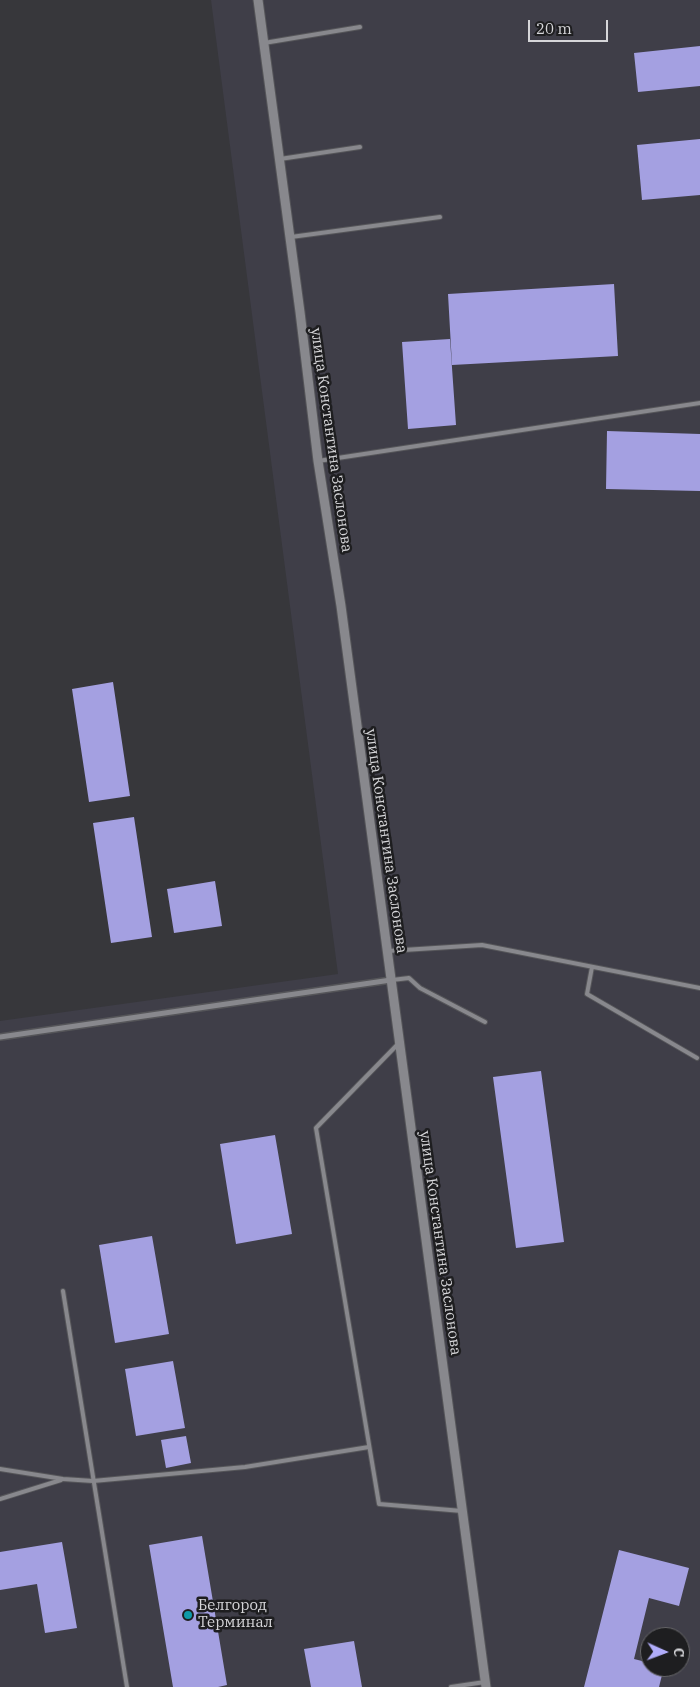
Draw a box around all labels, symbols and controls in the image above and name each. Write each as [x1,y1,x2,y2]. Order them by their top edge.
scale bar [530,10,610,42]
text: 20 m [536,19,572,38]
street label: улица Константина Заслонова [306,327,356,553]
street label: улица Константина Заслонова [361,728,411,954]
street label: улица Константина Заслонова [415,1130,465,1356]
place label: Белгород Терминал [198,1597,273,1632]
marker: Белгород Терминал [182,1609,194,1621]
north arrow [640,1627,690,1677]
text: С [670,1648,688,1657]

